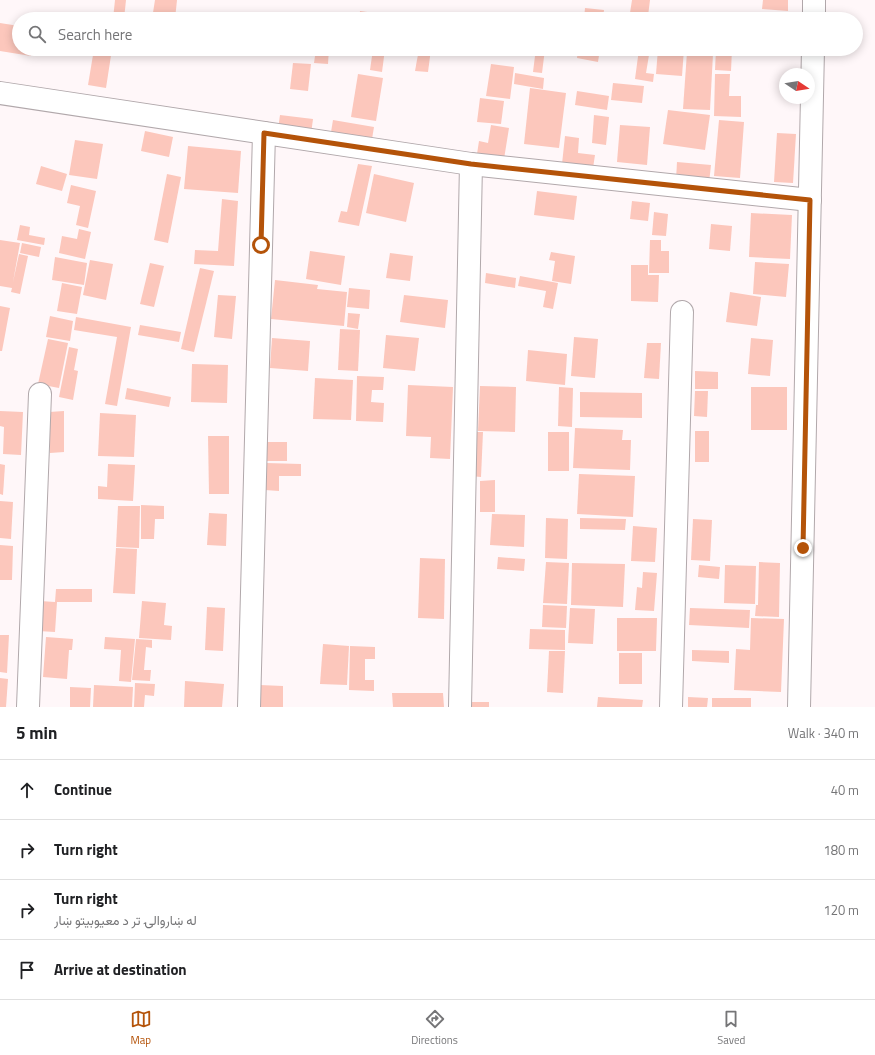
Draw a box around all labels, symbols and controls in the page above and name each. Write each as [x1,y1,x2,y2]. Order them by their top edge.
search box [12,12,863,56]
icon: search [26,23,48,45]
text: Search here [58,23,132,46]
north arrow [779,68,815,104]
route start [252,236,270,254]
route end [794,539,812,557]
text: 5 min [16,720,57,746]
text: Walk · 340 m [788,723,859,743]
text: Continue [54,778,112,801]
icon: ahead [16,779,38,801]
text: 40 m [831,780,859,800]
text: Turn right [54,838,118,861]
icon: right [16,839,38,861]
text: 180 m [823,840,859,860]
text: Turn right [54,887,118,910]
icon: right [16,899,38,921]
text: 120 m [823,900,859,920]
text: له ښاروالۍ تر د معیوبیتو ښار [54,910,197,930]
text: Arrive at destination [54,958,187,981]
icon: arrive [16,959,38,981]
tab: Map [130,1008,152,1048]
tab: Directions [411,1008,458,1048]
tab: Saved [717,1008,745,1048]

